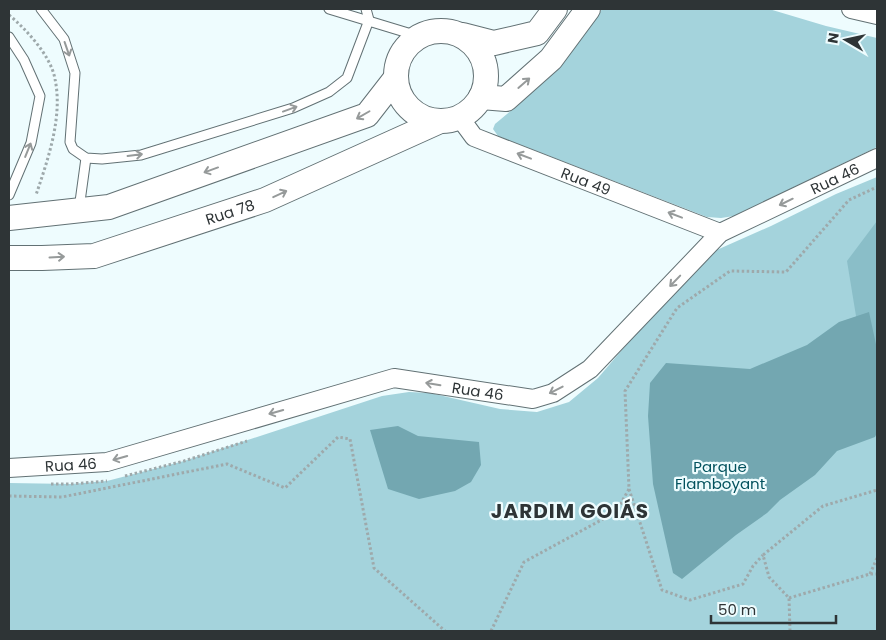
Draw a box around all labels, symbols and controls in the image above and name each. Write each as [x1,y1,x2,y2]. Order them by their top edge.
north arrow [821,15,871,65]
text: N [822,31,844,45]
one-way arrow [63,41,72,57]
one-way arrow [517,78,530,89]
one-way arrow [282,104,298,113]
one-way arrow [357,110,371,120]
one-way arrow [24,143,33,158]
one-way arrow [127,150,143,160]
one-way arrow [516,151,532,160]
street label: Rua 46 [807,158,863,199]
street label: Rua 49 [558,162,614,200]
one-way arrow [204,166,220,175]
one-way arrow [272,188,287,198]
street label: Rua 78 [203,194,257,229]
one-way arrow [779,197,794,207]
one-way arrow [668,210,683,219]
one-way arrow [49,253,65,262]
one-way arrow [669,274,681,286]
street label: Rua 46 [451,376,505,405]
one-way arrow [425,378,441,388]
one-way arrow [549,386,564,395]
one-way arrow [268,408,284,418]
street label: Rua 46 [44,452,97,476]
one-way arrow [112,454,128,464]
park label: Parque Flamboyant [675,456,765,494]
district label: JARDIM GOIÁS [491,497,649,525]
scale bar [711,592,836,624]
text: 50 m [718,599,756,620]

